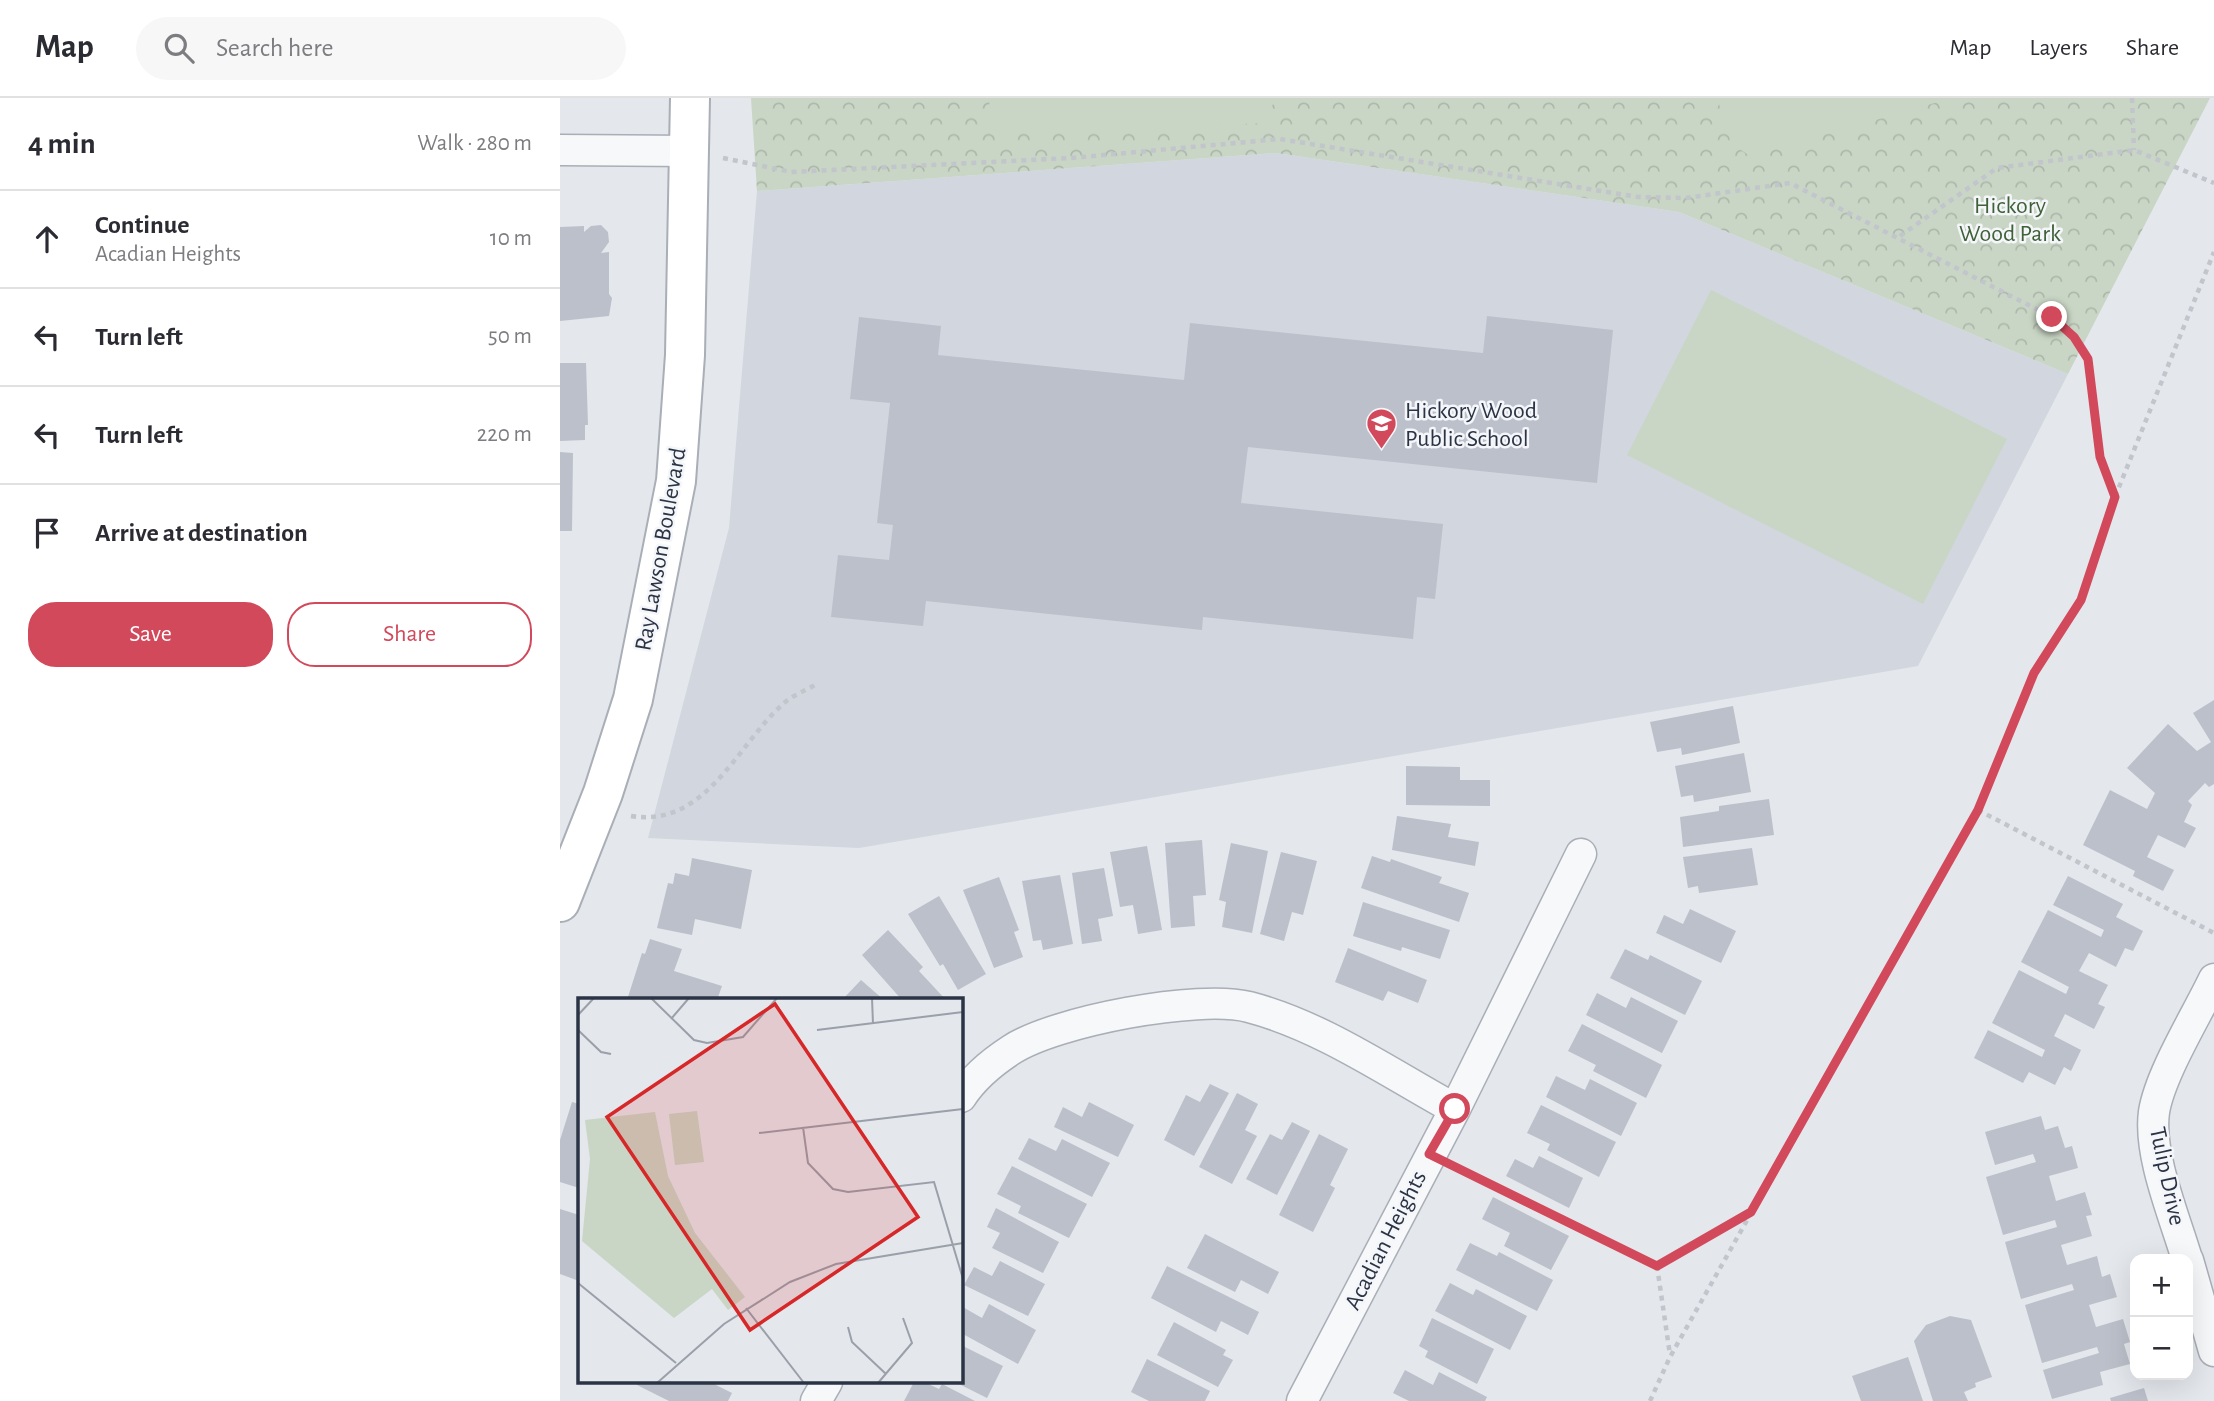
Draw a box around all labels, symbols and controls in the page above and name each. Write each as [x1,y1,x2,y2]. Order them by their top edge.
search box [136,17,626,80]
icon: search [160,29,198,67]
text: Map [35,31,94,64]
text: Search here [216,35,334,61]
text: Map [1949,36,1991,60]
text: Layers [2029,36,2088,60]
text: Share [2126,36,2179,60]
text: 4 min [28,129,96,159]
text: Walk · 280 m [417,132,532,155]
park label: Hickory Wood Park [1959,194,2061,246]
text: Continue [95,212,190,238]
icon: ahead [28,220,66,258]
text: 10 m [490,227,532,250]
text: Acadian Heights [95,243,241,266]
route end [2036,301,2067,332]
icon: left [28,318,66,356]
text: Turn left [95,324,183,350]
text: 50 m [488,325,532,348]
place label: Hickory Wood Public School [1405,399,1537,451]
school or university icon: Hickory Wood Public School [1365,407,1399,451]
icon: left [28,416,66,454]
text: Turn left [95,422,183,448]
text: 220 m [477,423,532,446]
street label: Ray Lawson Boulevard [631,446,691,653]
icon: arrive [28,514,66,552]
text: Arrive at destination [95,520,308,546]
button: Save [28,602,273,667]
button: Share [287,602,532,667]
inset map [578,998,962,1384]
route start [1439,1093,1470,1124]
street label: Tulip Drive [2145,1125,2189,1228]
street label: Acadian Heights [1341,1167,1431,1314]
map controls [2130,1254,2193,1380]
button: + [2130,1254,2193,1317]
button: − [2130,1317,2193,1380]

